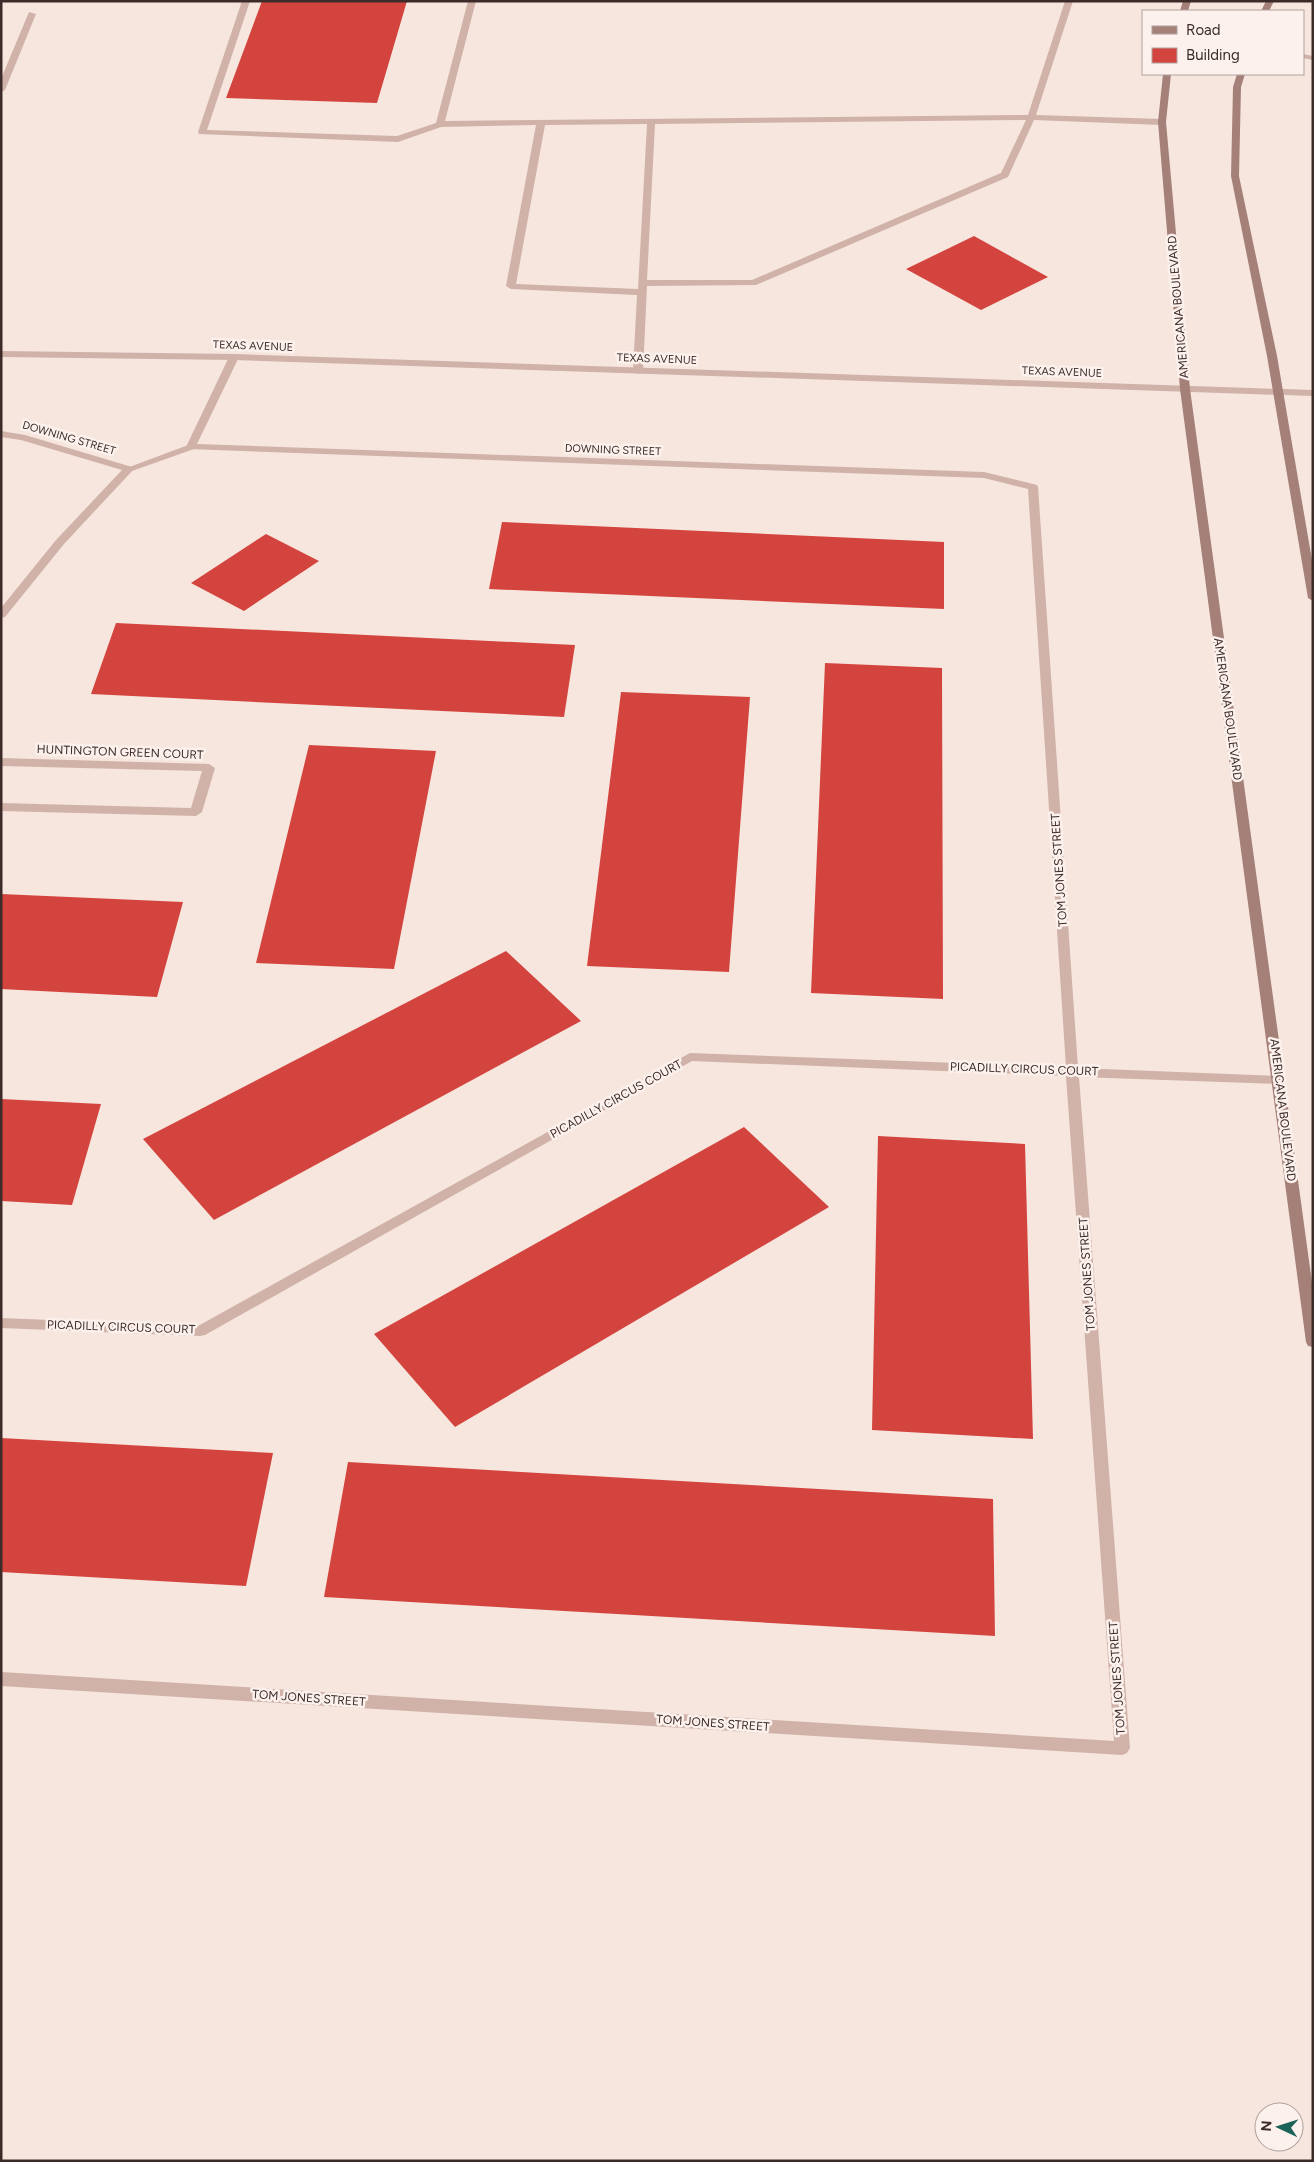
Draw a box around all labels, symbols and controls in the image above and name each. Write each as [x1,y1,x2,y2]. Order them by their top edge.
legend [1142,10,1304,75]
text: Road [1186,21,1221,39]
text: Building [1186,46,1240,64]
street label: AMERICANA BOULEVARD [1165,235,1191,379]
street label: TEXAS AVENUE [213,338,293,354]
street label: TEXAS AVENUE [617,351,697,367]
street label: TEXAS AVENUE [1022,364,1102,380]
street label: DOWNING STREET [21,418,117,458]
street label: DOWNING STREET [565,442,661,458]
street label: AMERICANA BOULEVARD [1211,637,1245,781]
street label: HUNTINGTON GREEN COURT [36,742,204,762]
street label: TOM JONES STREET [1048,812,1070,927]
street label: AMERICANA BOULEVARD [1267,1038,1299,1182]
street label: PICADILLY CIRCUS COURT [548,1057,685,1141]
street label: PICADILLY CIRCUS COURT [950,1059,1099,1079]
street label: TOM JONES STREET [1076,1216,1098,1331]
street label: PICADILLY CIRCUS COURT [47,1317,196,1337]
street label: TOM JONES STREET [1106,1620,1128,1735]
street label: TOM JONES STREET [252,1687,367,1709]
street label: TOM JONES STREET [656,1712,771,1734]
north arrow [1254,2102,1304,2152]
text: N [1258,2120,1275,2132]

